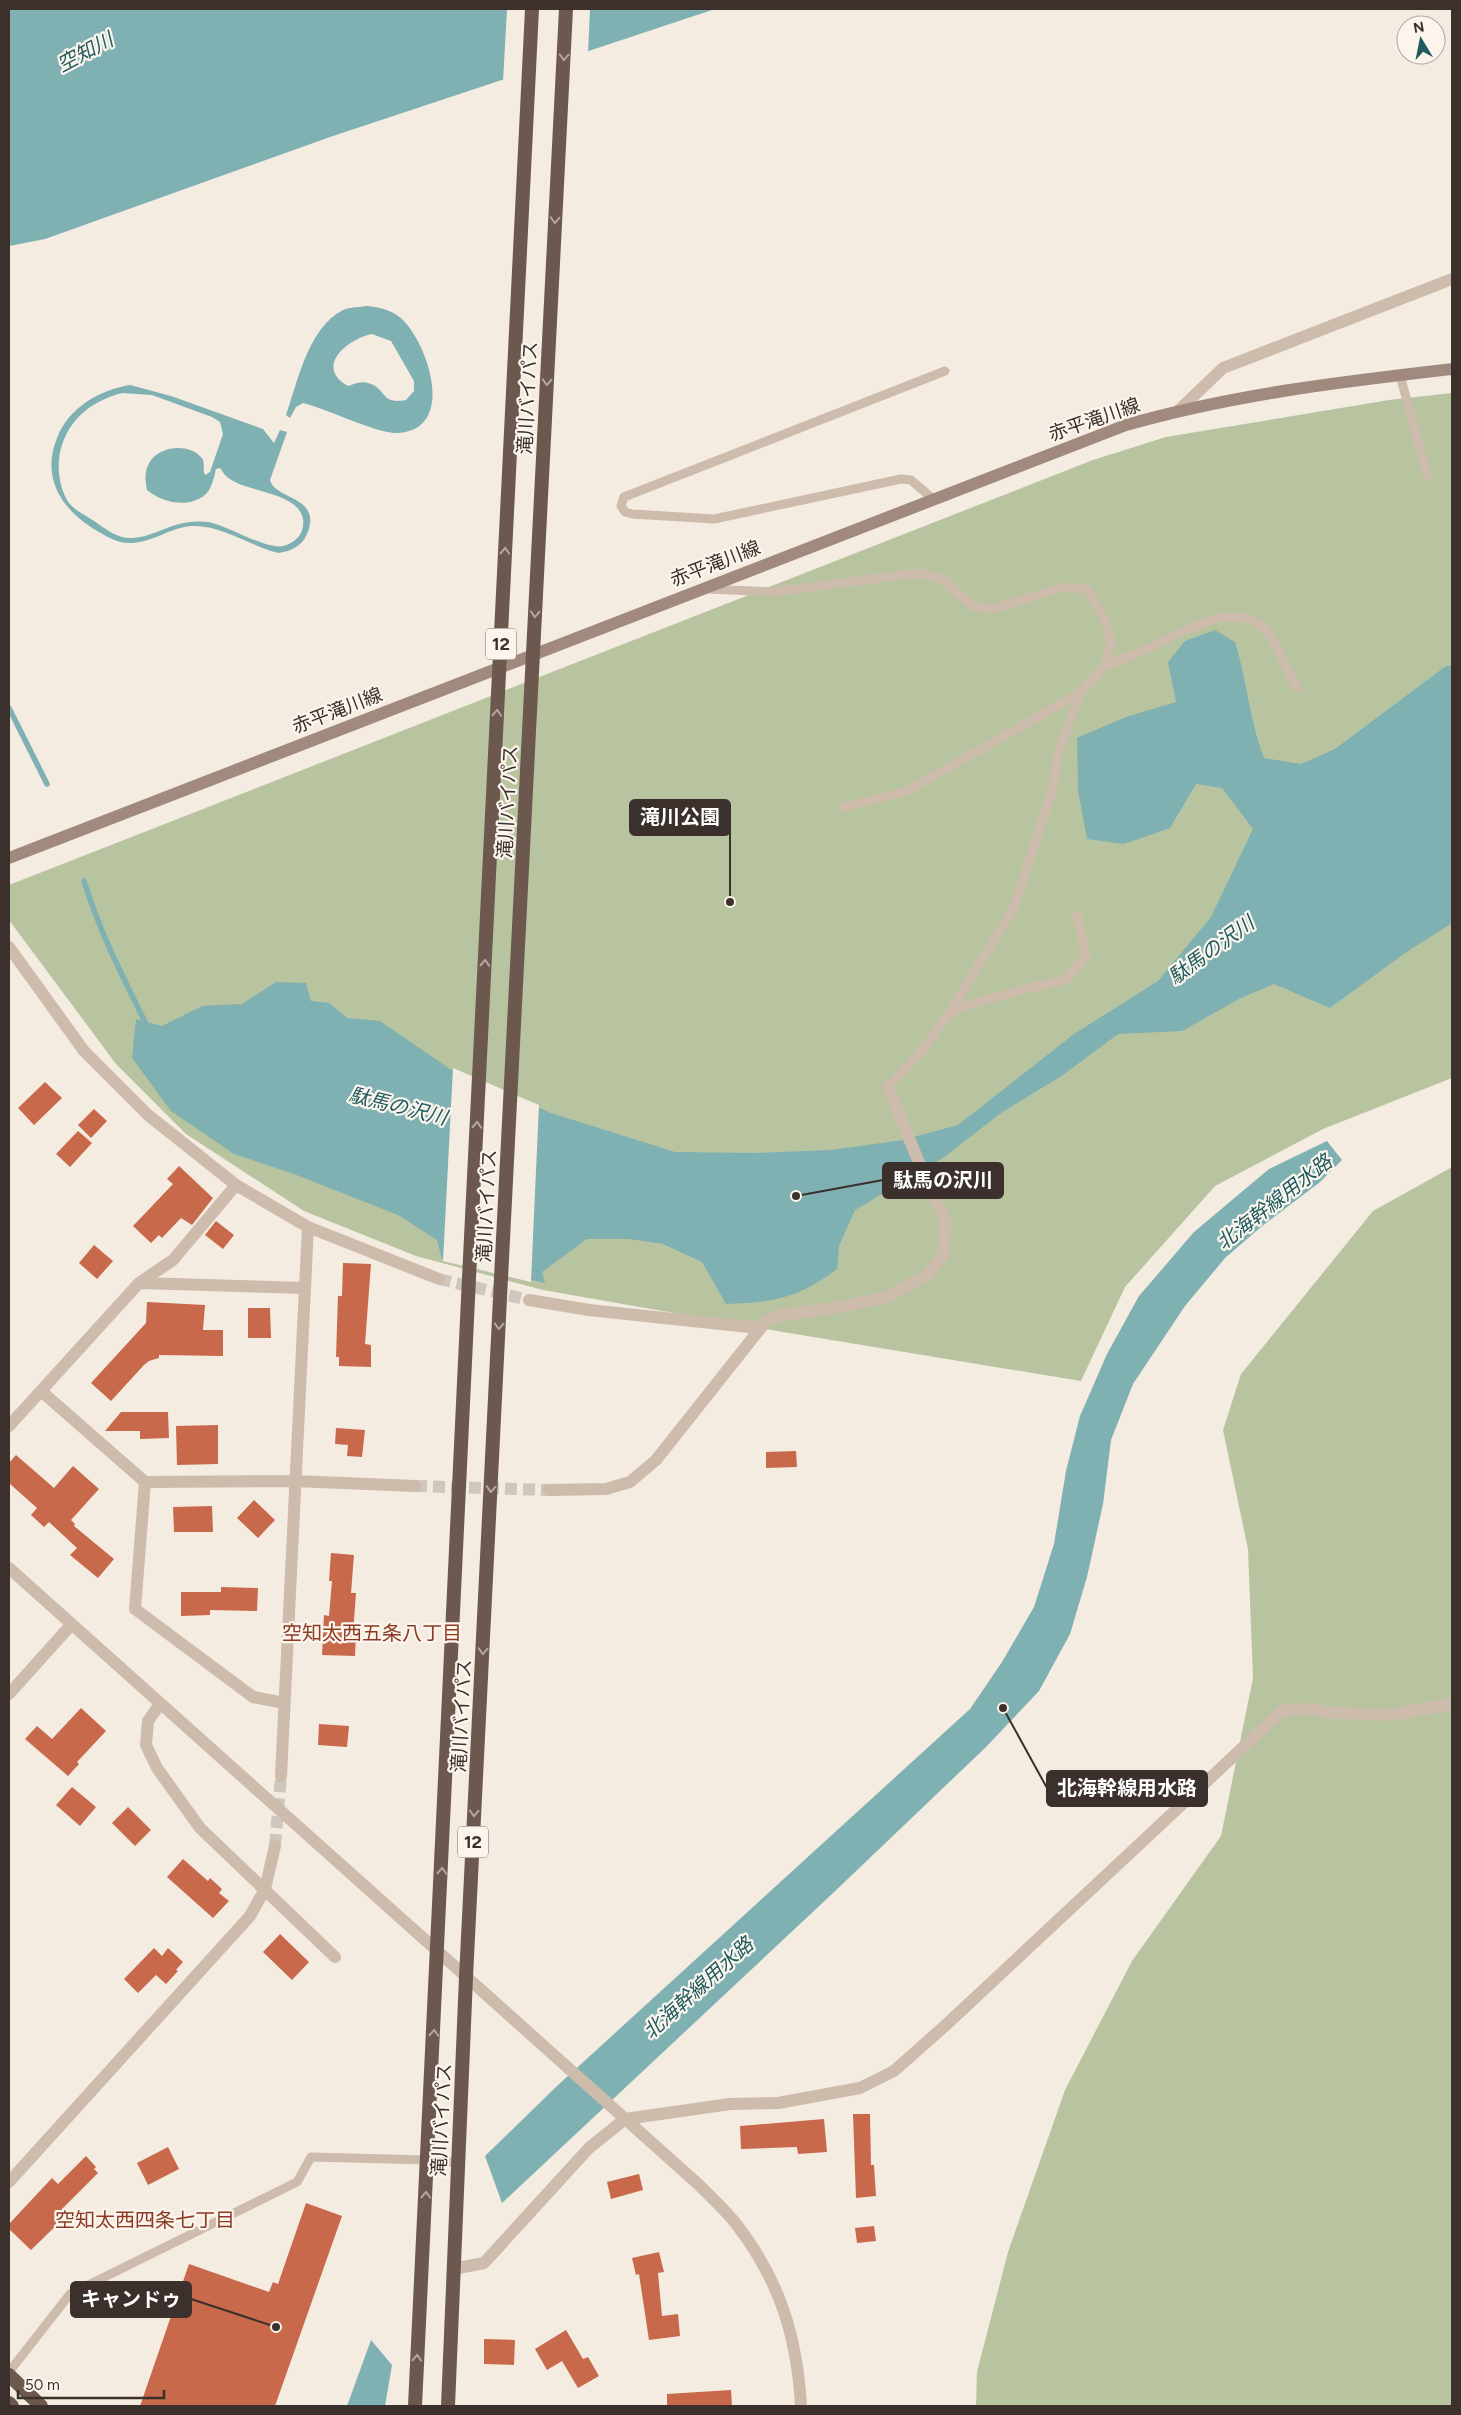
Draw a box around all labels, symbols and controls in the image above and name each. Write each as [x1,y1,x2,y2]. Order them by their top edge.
north arrow [1396,15,1446,65]
text: N [1412,18,1426,37]
water label: 空知川 [53,26,119,77]
one-way arrow [558,54,569,62]
one-way arrow [550,216,561,224]
street label: 滝川バイパス [513,341,542,455]
one-way arrow [542,378,552,386]
street label: 赤平滝川線 [1045,393,1143,446]
street label: 赤平滝川線 [667,536,764,591]
one-way arrow [500,546,511,554]
one-way arrow [530,610,541,618]
road number: 12 [486,629,516,660]
street label: 赤平滝川線 [289,683,386,738]
one-way arrow [492,709,503,717]
street label: 滝川バイパス [493,745,522,859]
callout: 滝川公園 [630,800,730,835]
text: 滝川公園 [640,805,720,829]
water label: 駄馬の沢川 [1163,910,1260,989]
one-way arrow [479,958,490,966]
water label: 駄馬の沢川 [347,1082,451,1130]
one-way arrow [471,1121,482,1129]
water label: 北海幹線用水路 [1211,1148,1338,1255]
street label: 滝川バイパス [472,1149,501,1263]
callout: 駄馬の沢川 [883,1163,1003,1198]
text: 駄馬の沢川 [893,1168,993,1192]
one-way arrow [493,1323,504,1331]
one-way arrow [485,1485,496,1493]
district label: 空知太西五条八丁目 [282,1621,462,1645]
one-way arrow [477,1647,488,1655]
street label: 滝川バイパス [447,1659,476,1773]
callout: 北海幹線用水路 [1047,1771,1207,1806]
text: 北海幹線用水路 [1057,1776,1197,1800]
one-way arrow [469,1809,480,1817]
road number: 12 [458,1826,488,1858]
one-way arrow [436,1866,447,1874]
water label: 北海幹線用水路 [638,1931,760,2044]
one-way arrow [429,2029,440,2037]
street label: 滝川バイパス [427,2063,456,2177]
one-way arrow [421,2191,431,2199]
district label: 空知太西四条七丁目 [55,2208,235,2232]
callout: キャンドゥ [71,2282,191,2317]
text: キャンドゥ [81,2287,181,2311]
one-way arrow [412,2353,423,2361]
scale bar [18,2368,164,2400]
text: 50 m [25,2376,60,2394]

